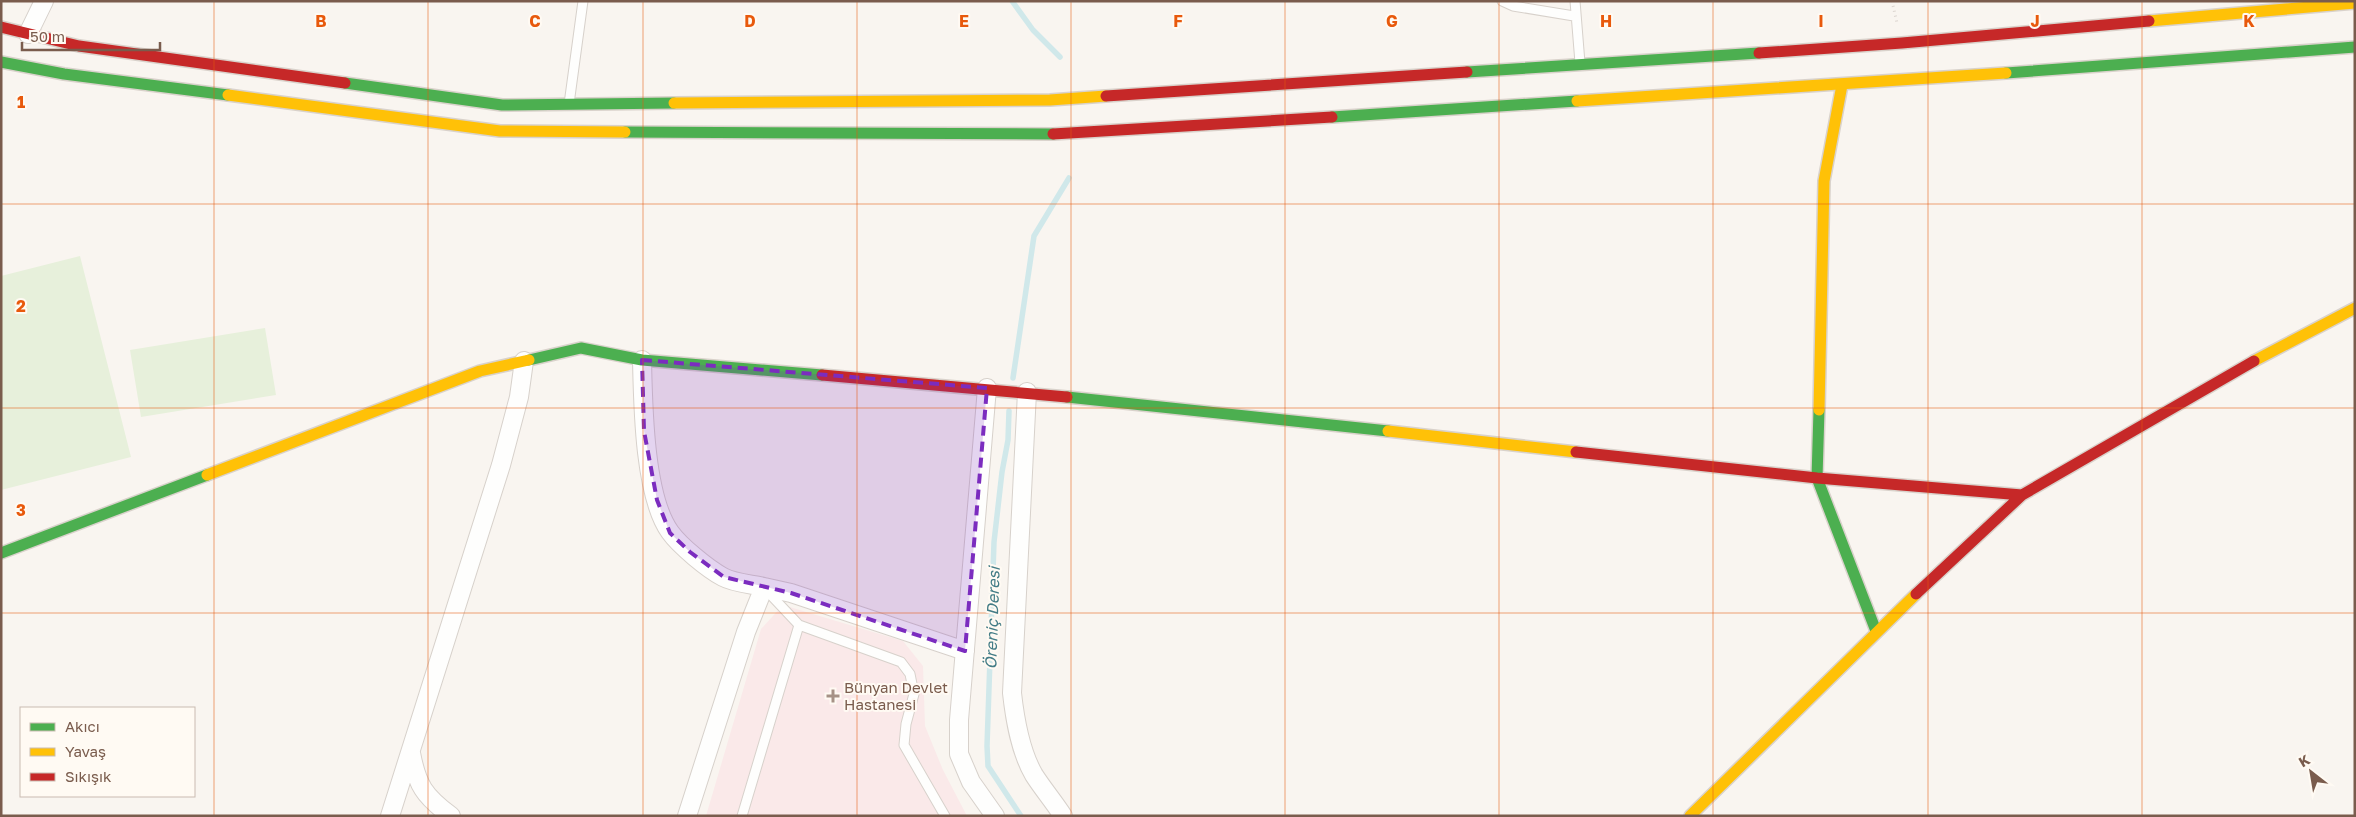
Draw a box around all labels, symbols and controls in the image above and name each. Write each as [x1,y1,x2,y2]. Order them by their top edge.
text: B [315,11,327,31]
text: C [529,11,541,31]
text: D [744,11,756,31]
text: E [959,11,969,31]
text: F [1173,11,1183,31]
text: G [1386,11,1398,31]
text: H [1600,11,1612,31]
text: I [1818,11,1824,31]
text: J [2030,11,2040,31]
text: K [2243,11,2255,31]
scale bar [22,20,160,52]
text: 50 m [30,27,65,45]
text: 1 [17,92,25,112]
text: 2 [16,296,26,316]
text: 3 [16,500,26,520]
water label: Öreniç Deresi [980,565,1004,670]
place label: Bünyan Devlet Hastanesi [844,678,948,713]
marker: Bünyan Devlet Hastanesi [826,689,840,703]
legend [20,707,195,797]
text: Akıcı [65,717,100,735]
text: Yavaş [65,742,106,760]
north arrow [2286,747,2336,797]
text: K [2295,751,2313,770]
text: Sıkışık [65,767,112,785]

